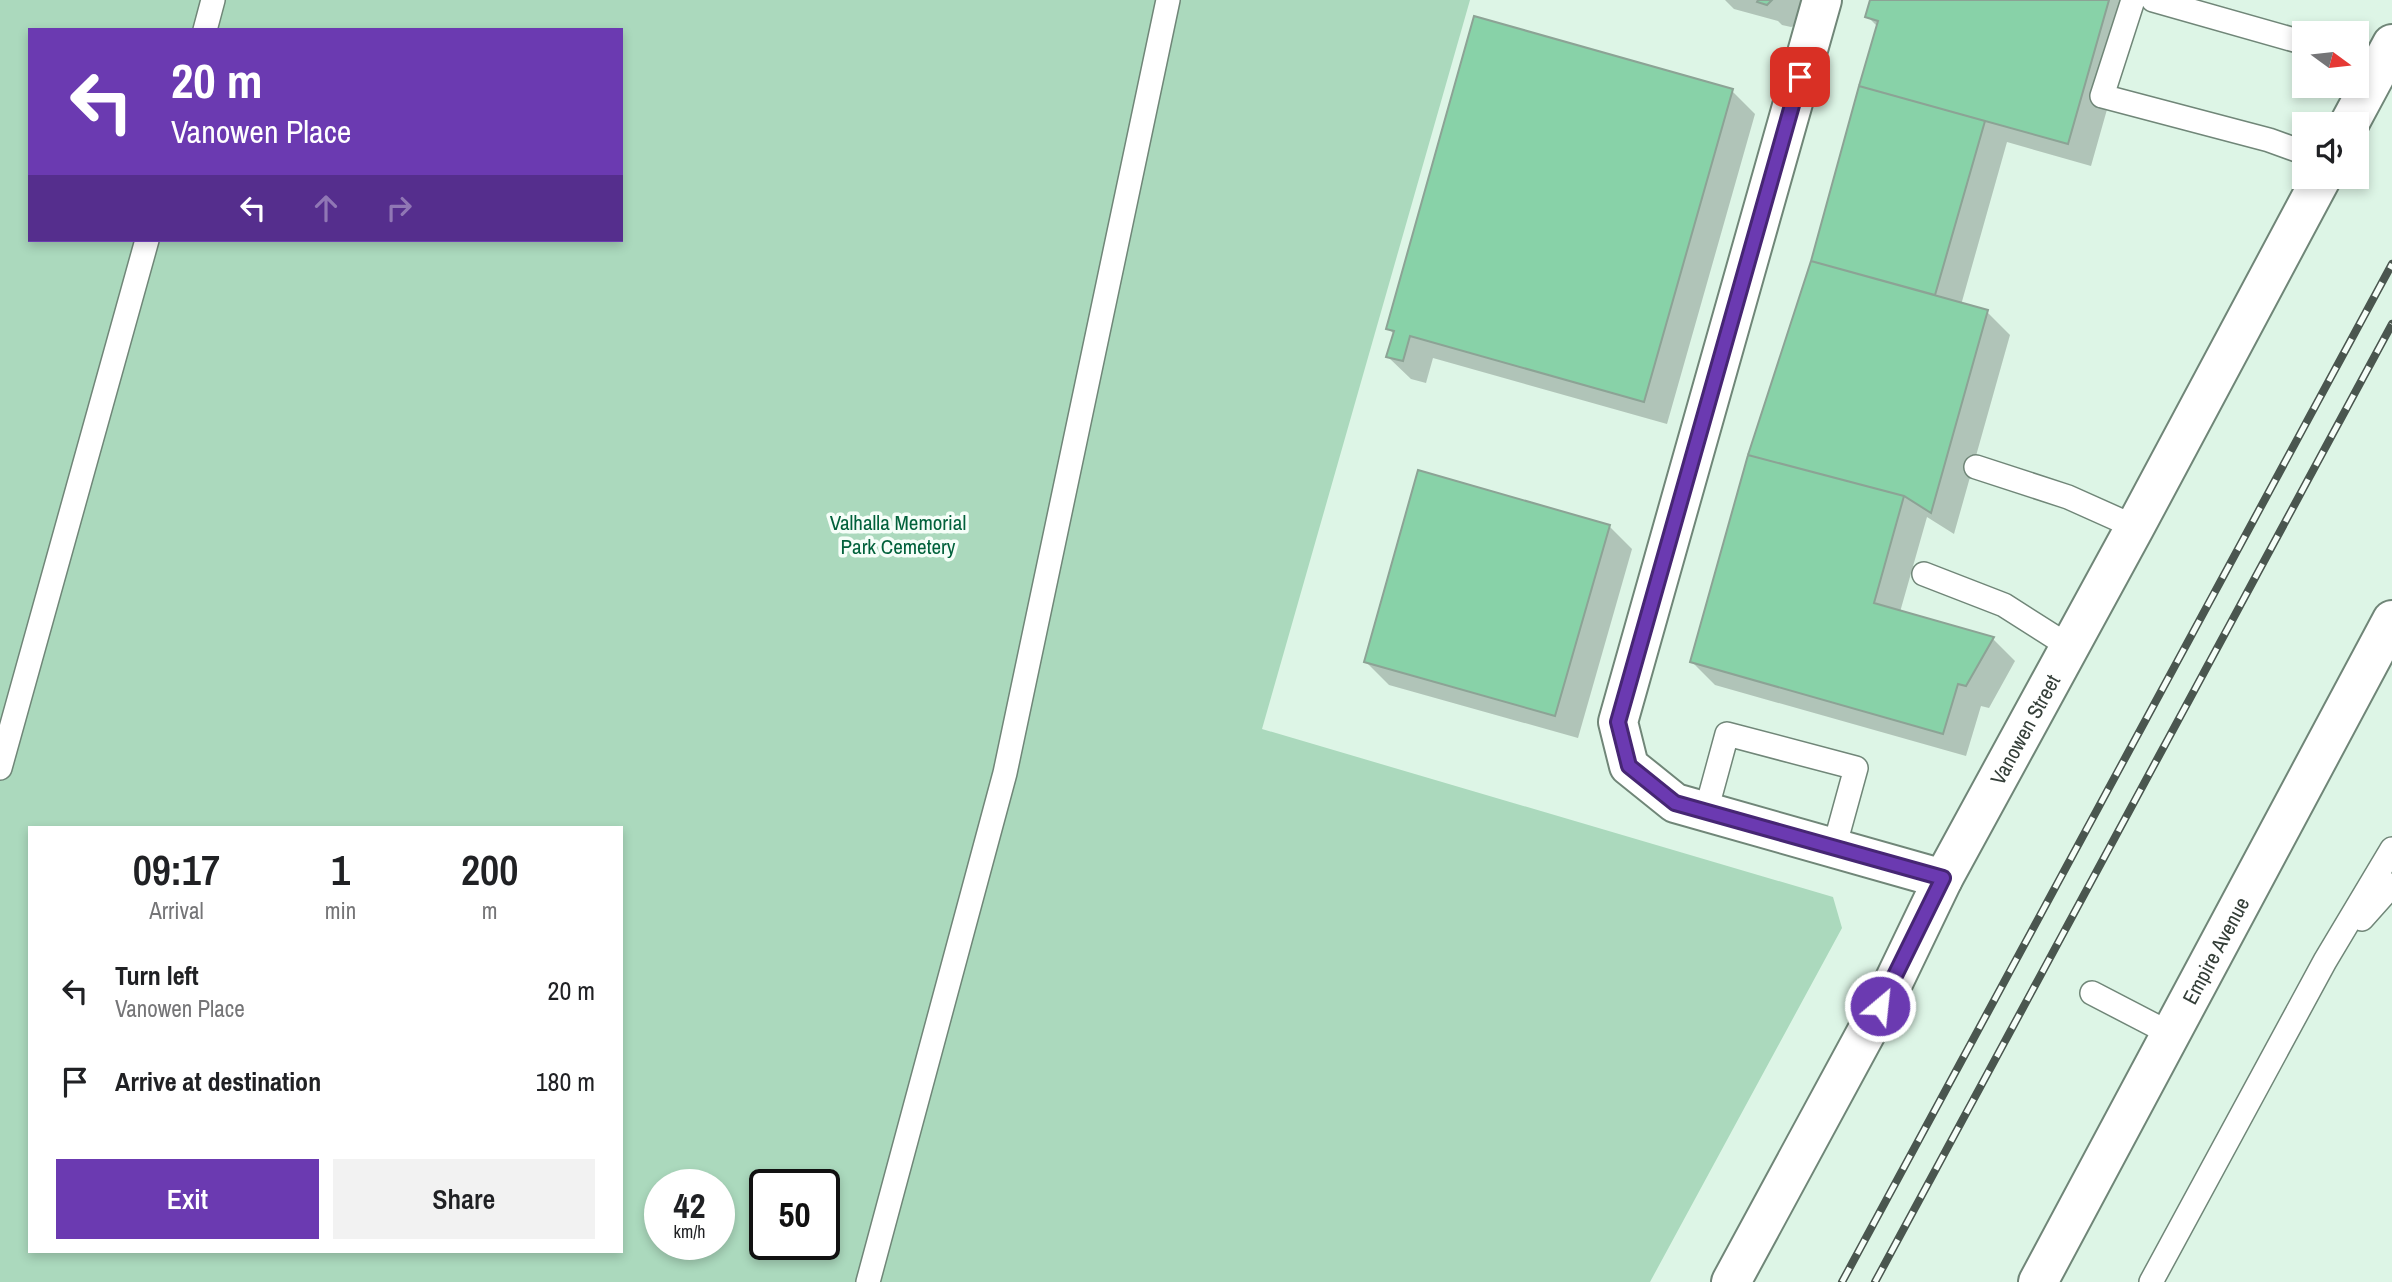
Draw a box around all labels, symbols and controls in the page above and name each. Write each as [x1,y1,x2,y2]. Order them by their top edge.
north arrow [2292,21,2370,98]
map controls [2292,21,2369,189]
text: 20 m [171,47,263,113]
pin [1770,47,1830,107]
icon: left [56,56,147,147]
icon: arrive [1781,58,1819,96]
text: Vanowen Place [171,110,351,153]
button: sound [2292,112,2369,189]
icon: left [234,189,272,227]
icon: ahead [307,189,345,227]
icon: right [380,189,418,227]
park label: Valhalla Memorial Park Cemetery [830,508,966,561]
street label: Vanowen Street [1983,669,2067,789]
text: 09:17 [133,842,220,898]
text: 1 [331,842,350,898]
text: 200 [461,842,518,898]
street label: Empire Avenue [2175,892,2256,1009]
text: Arrival [149,895,204,926]
text: min [325,895,356,926]
text: m [482,895,497,926]
text: Turn left [115,958,199,993]
position arrow [1843,969,1917,1043]
icon: left [56,972,94,1010]
text: 20 m [548,973,595,1008]
text: Vanowen Place [115,993,245,1024]
icon: arrive [56,1063,94,1101]
text: Arrive at destination [115,1064,321,1099]
text: 180 m [536,1064,595,1099]
button: Exit [56,1159,319,1239]
button: Share [333,1159,595,1239]
speed limit sign: 50 [749,1169,840,1260]
text: 42 [674,1182,705,1229]
text: km/h [674,1219,706,1244]

